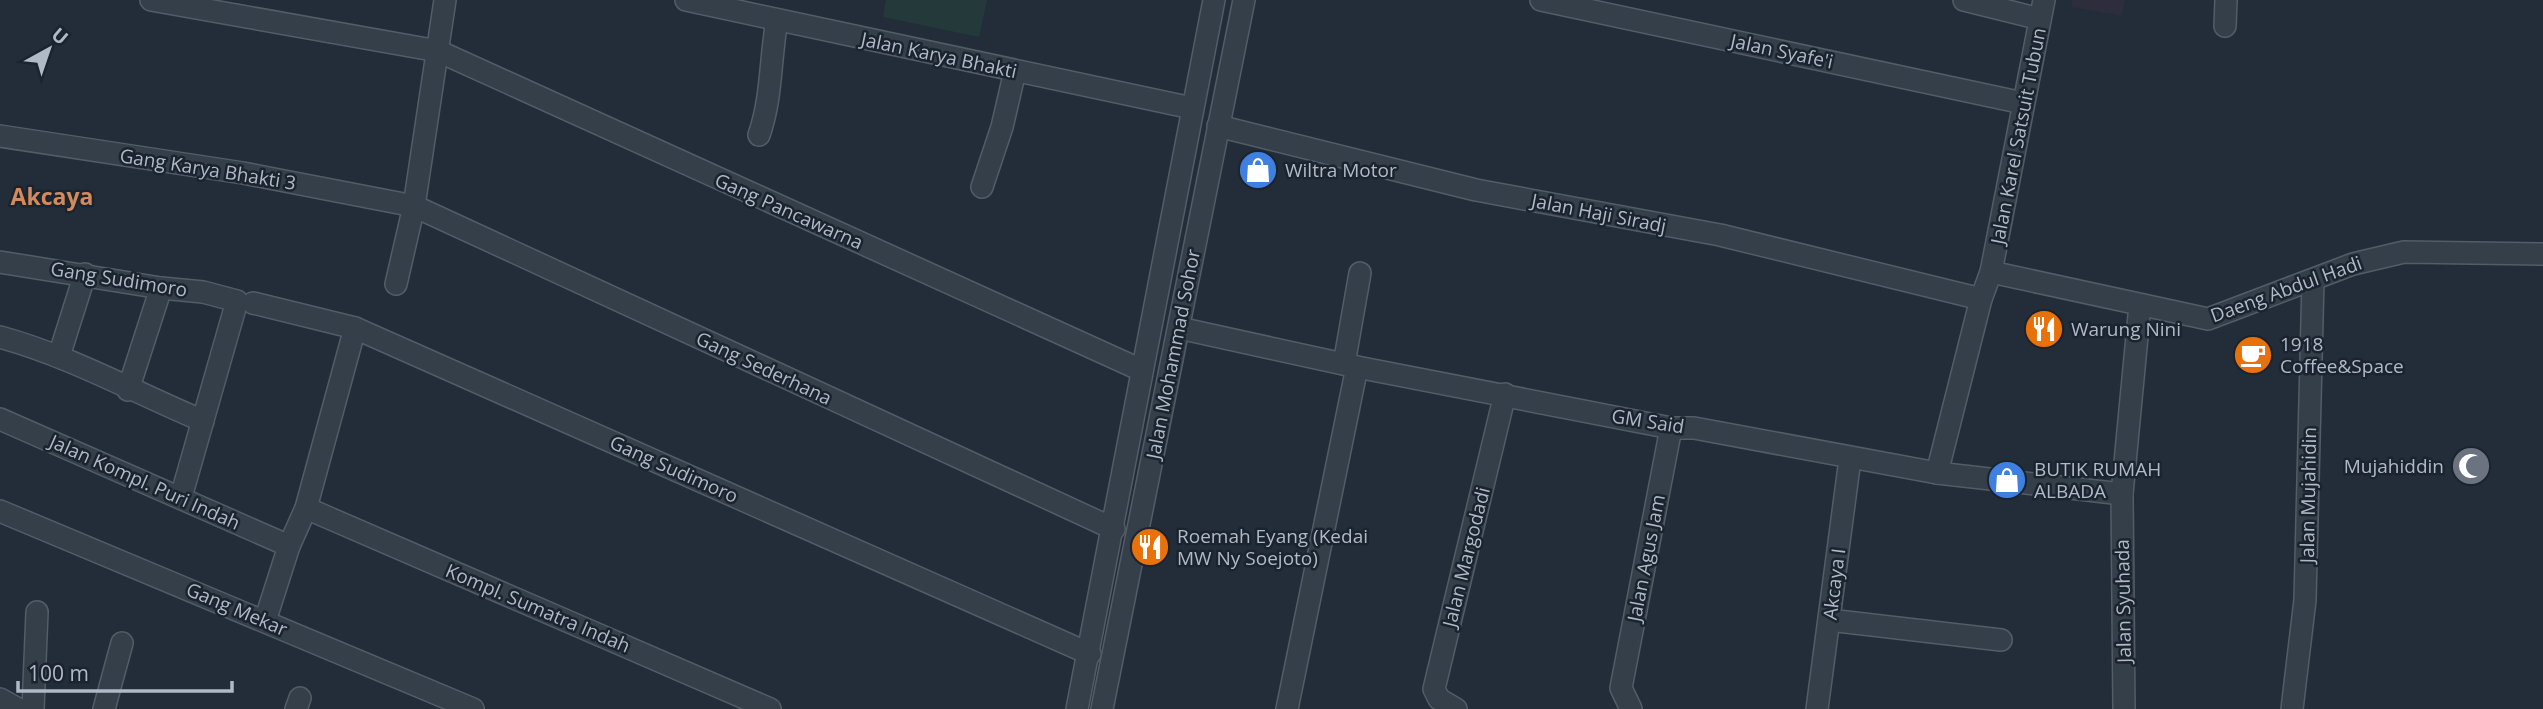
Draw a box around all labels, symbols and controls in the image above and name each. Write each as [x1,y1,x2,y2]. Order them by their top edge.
north arrow [14,14,84,84]
text: U [46,21,74,51]
street label: Jalan Karya Bhakti [857,25,1019,84]
street label: Jalan Karel Satsuit Tubun [1984,26,2052,248]
street label: Jalan Syafe'i [1726,27,1836,75]
street label: Gang Karya Bhakti 3 [118,142,298,196]
shop icon: Wiltra Motor [1237,149,1279,191]
place label: Wiltra Motor [1285,157,1397,183]
street label: Gang Pancawarna [711,167,867,255]
district label: Akcaya [11,180,93,212]
street label: Jalan Haji Siradj [1527,187,1669,239]
street label: Jalan Mohammad Sohor [1140,247,1206,463]
street label: Daeng Abdul Hadi [2207,249,2365,329]
street label: Gang Sudimoro [49,255,189,303]
restaurant icon: Warung Nini [2023,308,2065,350]
place label: Warung Nini [2071,316,2181,342]
street label: Gang Sederhana [692,325,836,411]
place label: 1918 Coffee&Space [2280,331,2404,379]
cafe icon: 1918 Coffee&Space [2232,334,2274,376]
street label: GM Said [1610,402,1686,440]
street label: Jalan Kompl. Puri Indah [44,427,244,536]
street label: Jalan Mujahidin [2294,427,2322,565]
street label: Gang Sudimoro [606,429,742,509]
mosque icon: Mujahiddin [2450,445,2492,487]
place label: Mujahiddin [2344,453,2444,479]
place label: BUTIK RUMAH ALBADA [2034,456,2161,504]
shop icon: BUTIK RUMAH ALBADA [1986,459,2028,501]
street label: Jalan Margodadi [1436,484,1496,632]
street label: Jalan Agus Jam [1621,492,1671,626]
place label: Roemah Eyang (Kedai MW Ny Soejoto) [1177,523,1368,571]
restaurant icon: Roemah Eyang (Kedai MW Ny Soejoto) [1129,526,1171,568]
street label: Jalan Syuhada [2109,539,2137,665]
street label: Akcaya I [1817,547,1851,621]
street label: Kompl. Sumatra Indah [442,557,634,659]
street label: Gang Mekar [183,576,292,642]
scale bar [18,650,231,694]
text: 100 m [28,659,89,687]

